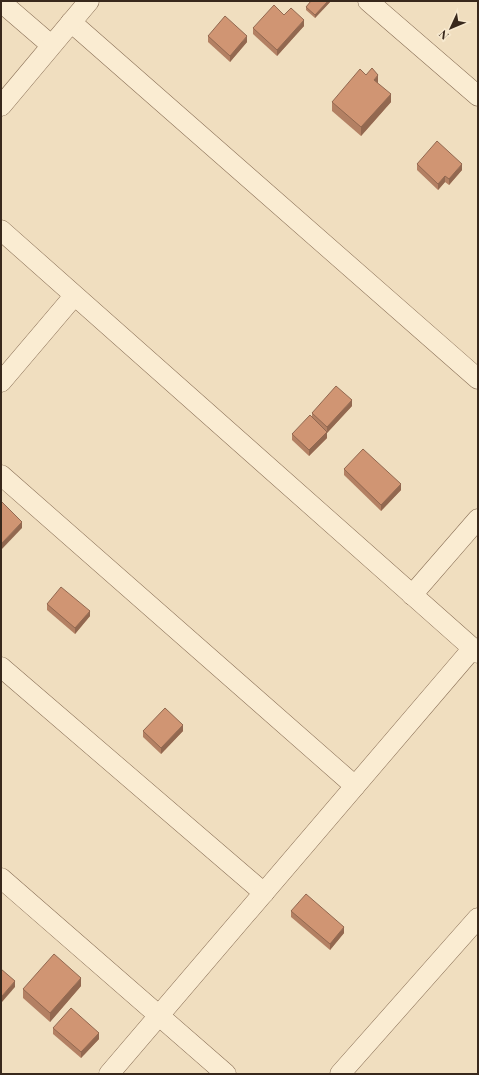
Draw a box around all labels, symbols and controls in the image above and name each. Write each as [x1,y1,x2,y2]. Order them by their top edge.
north arrow [431,8,471,48]
text: N [435,27,452,43]

